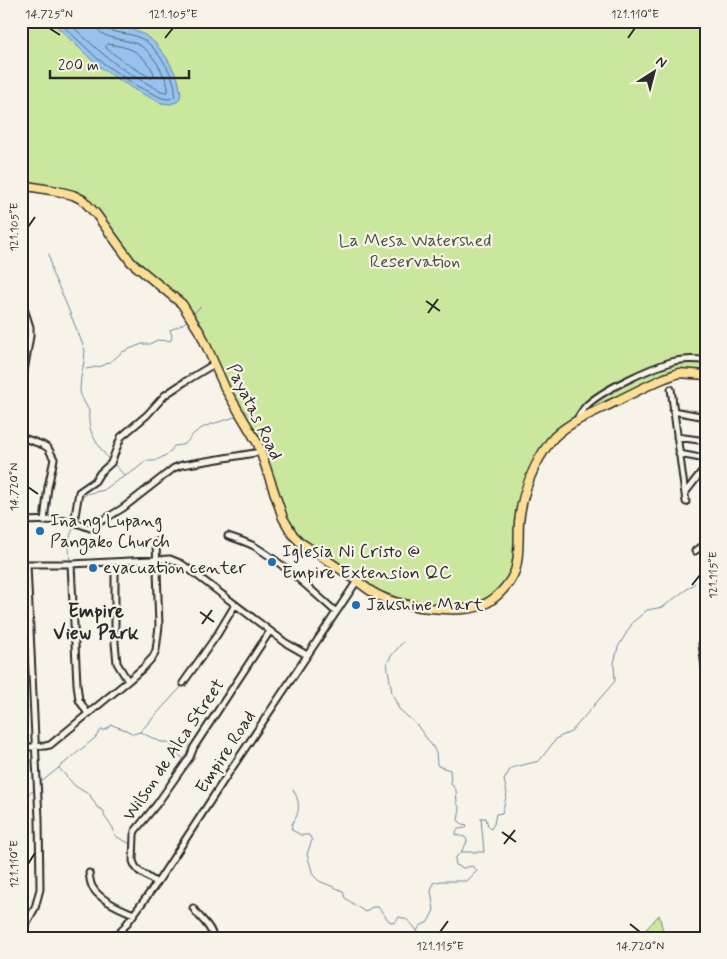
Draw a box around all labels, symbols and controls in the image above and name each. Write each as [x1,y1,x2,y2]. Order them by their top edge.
text: 14.725°N [25,7,73,23]
text: 121.105°E [148,7,198,23]
text: 121.110°E [611,7,659,23]
scale bar [50,48,189,80]
north arrow [630,48,680,98]
text: N [652,52,670,72]
text: 200 m [58,56,99,76]
text: 121.105°E [7,202,23,252]
park label: La Mesa Watershed Reservation [338,229,492,274]
street label: Payatas Road [220,360,288,464]
text: 14.720°N [7,463,23,511]
place label: Ina ng Lupang Pangako Church [50,509,170,555]
marker: Ina ng Lupang Pangako Church [34,525,46,537]
place label: Iglesia Ni Cristo @ Empire Extension QC [282,540,452,585]
text: 121.115°E [706,551,722,599]
place label: evacuation center [103,556,246,580]
marker: Iglesia Ni Cristo @ Empire Extension QC [266,556,278,568]
marker: evacuation center [87,562,99,574]
place label: Jakshine Mart [366,593,484,617]
district label: Empire View Park [53,599,139,646]
marker: Jakshine Mart [350,599,362,611]
street label: Wilson de Alca Street [117,674,231,826]
street label: Empire Road [190,706,262,798]
text: 121.110°E [7,840,23,888]
text: 121.115°E [416,939,464,955]
text: 14.720°N [616,939,664,955]

